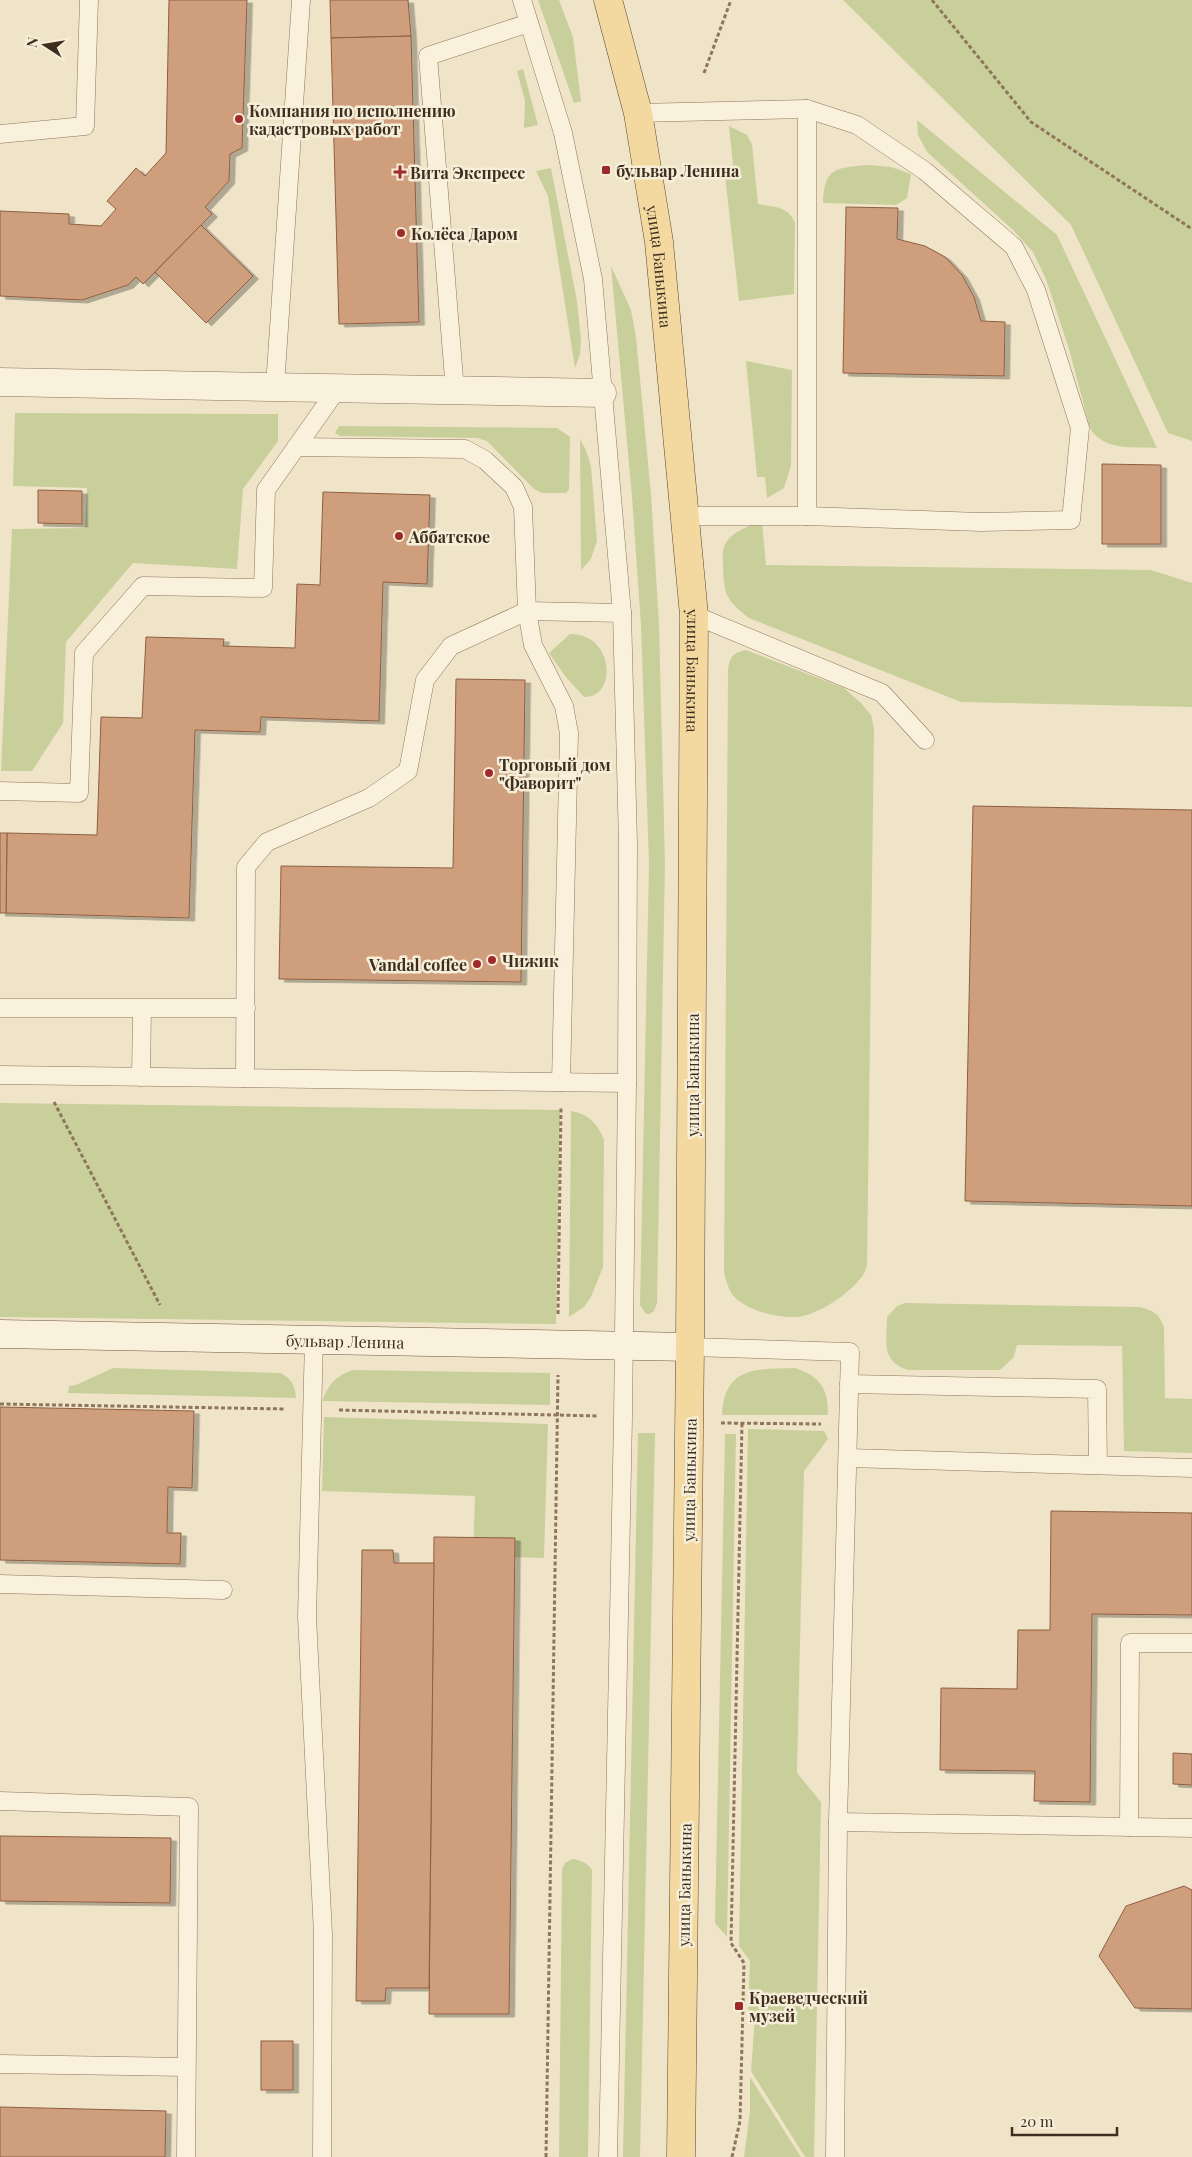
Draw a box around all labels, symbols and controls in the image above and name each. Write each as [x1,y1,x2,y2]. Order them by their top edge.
north arrow [20,20,70,70]
text: N [21,35,42,49]
place label: Компания по исполнению кадастровых работ [249,100,456,139]
marker: Компания по исполнению кадастровых работ [233,113,245,125]
place label: бульвар Ленина [616,160,740,181]
place label: Вита Экспресс [410,162,525,183]
marker: бульвар Ленина [600,164,612,176]
marker: Вита Экспресс [394,166,406,178]
street label: улица Баныкина [642,202,678,329]
place label: Колёса Даром [411,223,518,244]
marker: Колёса Даром [395,227,407,239]
place label: Аббатское [408,526,490,547]
marker: Аббатское [393,530,405,542]
street label: улица Баныкина [683,607,705,733]
place label: Торговый дом "Фаворит" [499,754,611,793]
marker: Торговый дом "Фаворит" [483,767,495,779]
place label: Чижик [502,950,559,971]
place label: Vandal coffee [368,954,467,975]
marker: Чижик [486,954,498,966]
marker: Vandal coffee [471,958,483,970]
street label: улица Баныкина [682,1013,703,1138]
street label: бульвар Ленина [285,1329,404,1352]
street label: улица Баныкина [677,1418,701,1543]
street label: улица Баныкина [672,1823,696,1948]
place label: Краеведческий музей [749,1987,868,2026]
marker: Краеведческий музей [733,2000,745,2012]
scale bar [1012,2104,1117,2136]
text: 20 m [1020,2111,1054,2131]

